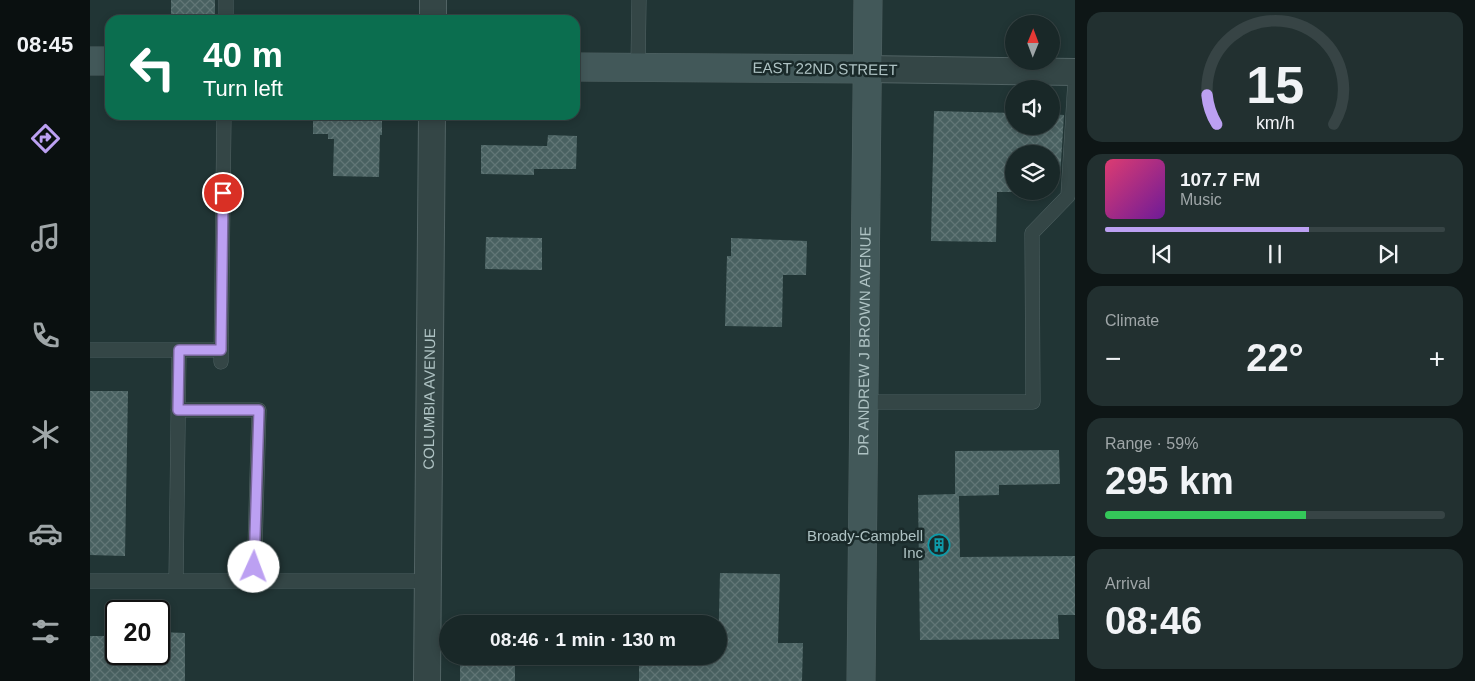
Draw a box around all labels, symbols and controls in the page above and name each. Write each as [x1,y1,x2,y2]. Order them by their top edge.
north arrow [1005,15,1060,70]
map controls [1005,15,1060,200]
text: 08:45 [17,32,73,57]
icon: left [120,35,185,100]
text: 40 m [203,35,283,74]
text: 15 [1246,56,1304,114]
street label: EAST 22ND STREET [752,59,898,78]
text: Turn left [203,76,283,101]
button: sound [1005,80,1060,135]
text: km/h [1256,113,1294,133]
icon: directions [28,121,63,156]
button: layers [1005,145,1060,200]
text: 107.7 FM [1180,169,1260,190]
pin [202,172,244,214]
icon: arrive [209,179,237,207]
text: Music [1180,191,1222,208]
icon: music [28,220,63,255]
street label: DR ANDREW J BROWN AVENUE [854,226,874,456]
icon: previous [1148,240,1176,268]
icon: pause [1261,240,1289,268]
icon: next [1374,240,1402,268]
text: Climate [1105,312,1159,329]
icon: phone [28,318,63,353]
street label: COLUMBIA AVENUE [420,328,438,470]
text: 22° [1246,337,1304,379]
text: − [1105,343,1121,374]
text: + [1429,343,1445,374]
icon: climate [28,417,63,452]
text: Range · 59% [1105,435,1198,452]
text: 295 km [1105,460,1234,502]
icon: car [28,516,63,551]
place label: Broady-Campbell Inc [807,527,923,561]
building icon: Broady-Campbell Inc [927,533,951,557]
position arrow [227,540,279,592]
text: Arrival [1105,575,1150,592]
speed limit sign: 20 [105,600,170,665]
text: 08:46 [1105,600,1202,642]
icon: filters [28,614,63,649]
text: 08:46 · 1 min · 130 m [490,629,676,650]

